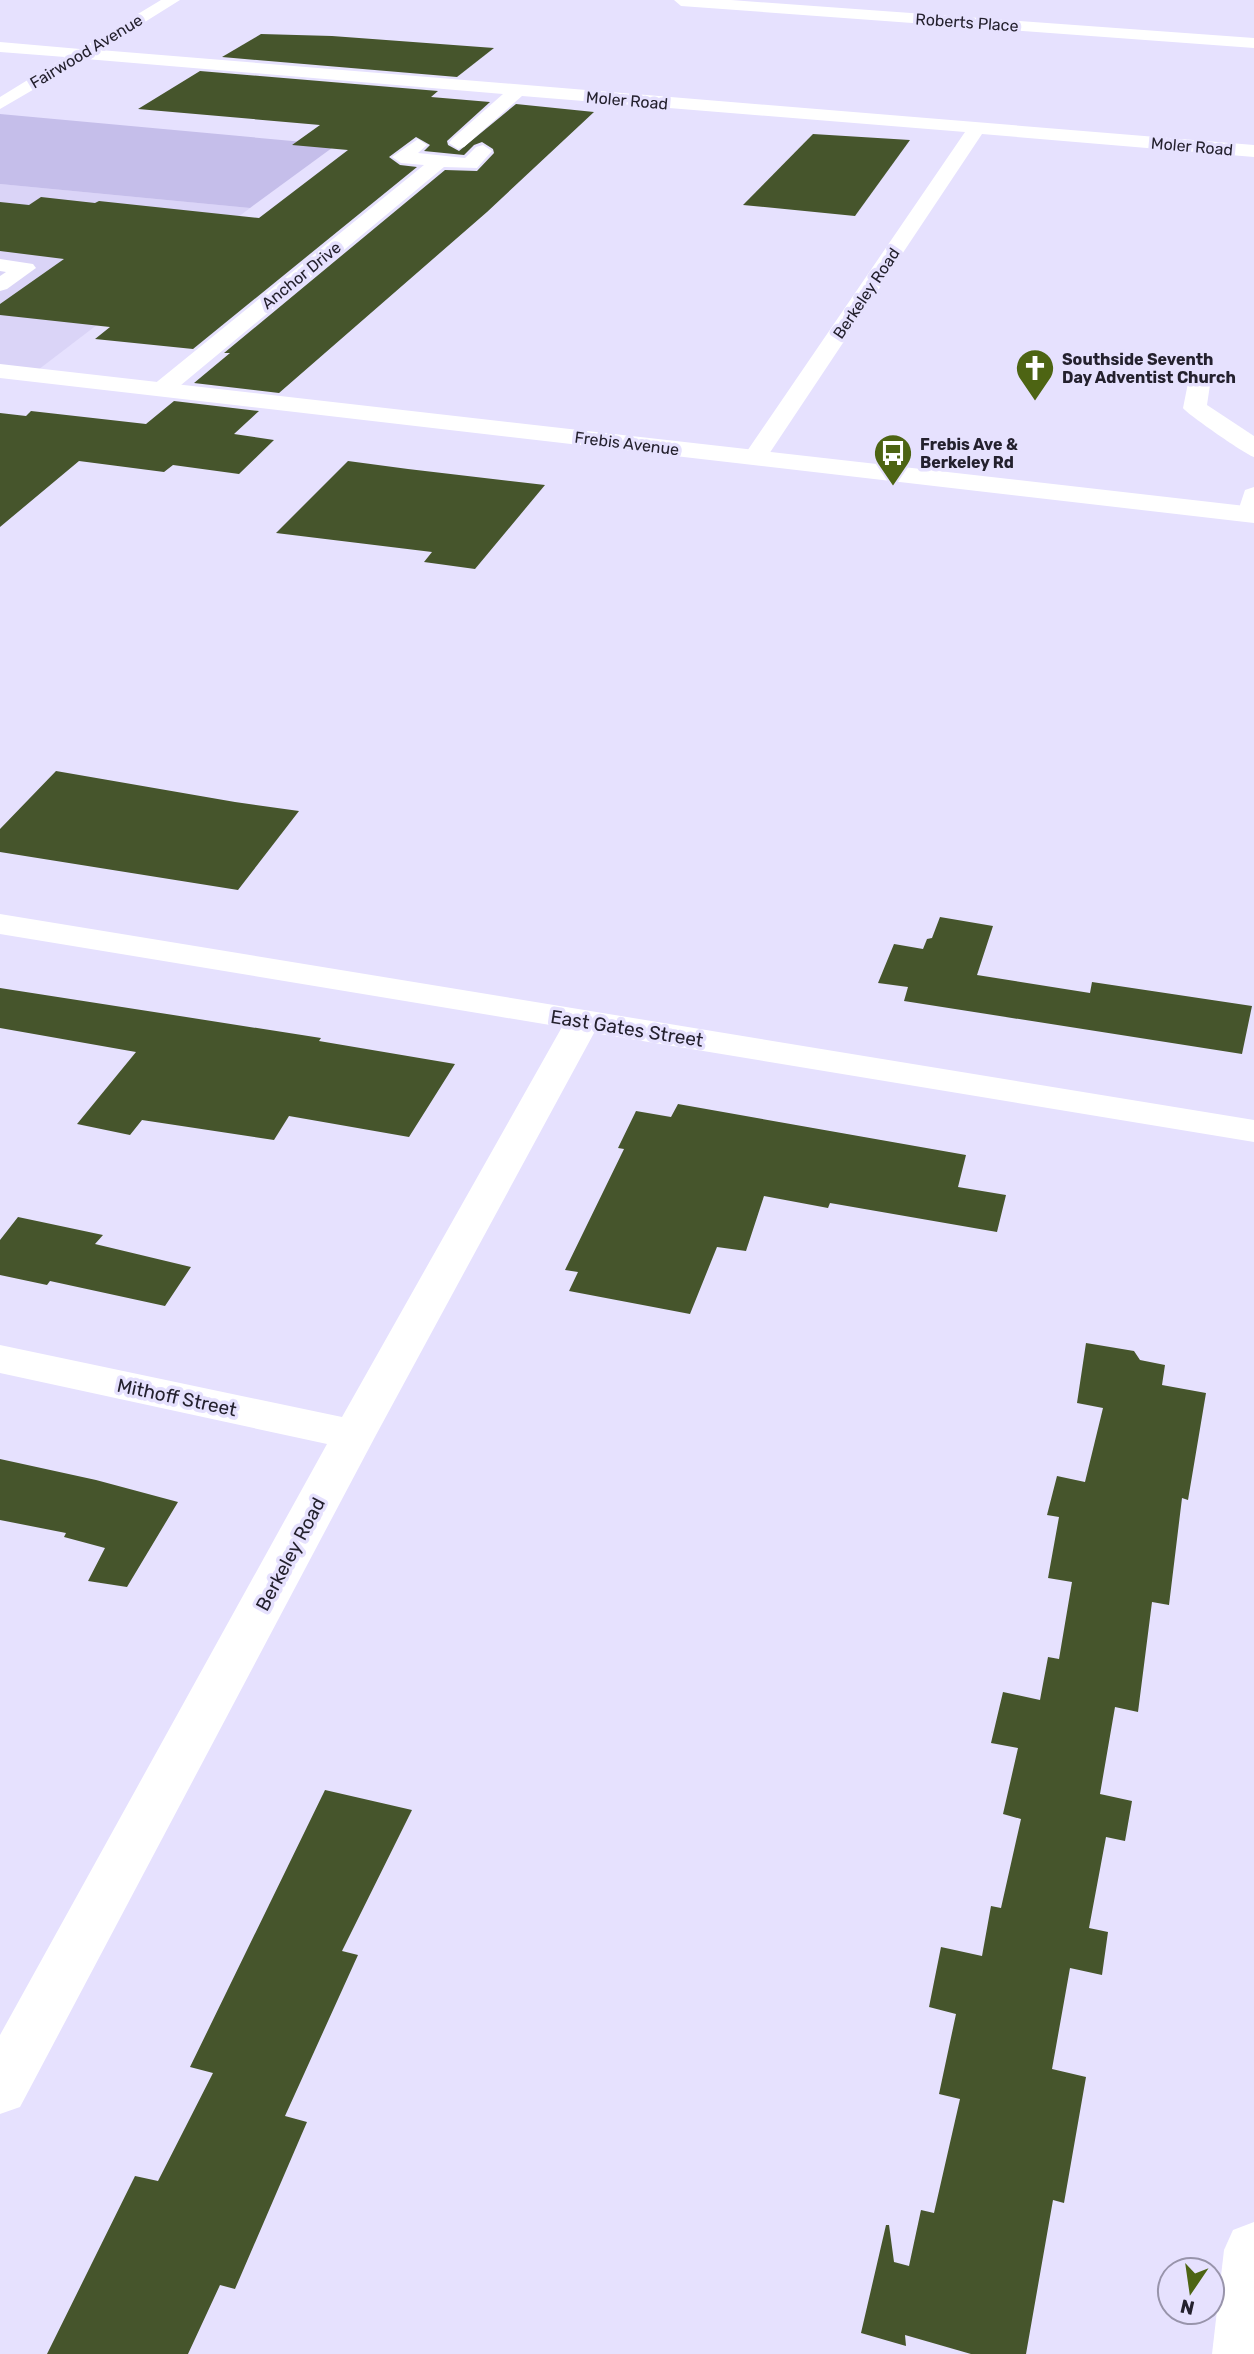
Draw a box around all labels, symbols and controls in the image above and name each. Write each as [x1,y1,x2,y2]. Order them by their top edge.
street label: Roberts Place [915,9,1019,36]
street label: Fairwood Avenue [27,10,146,92]
street label: Moler Road [585,87,669,114]
street label: Moler Road [1150,133,1234,160]
street label: Anchor Drive [258,238,345,313]
street label: Berkeley Road [829,244,904,342]
church icon: Southside Seventh Day Adventist Church [1014,347,1056,402]
place label: Southside Seventh Day Adventist Church [1062,350,1236,387]
street label: Frebis Avenue [574,428,680,459]
bus stop icon: Frebis Ave & Berkeley Rd [872,432,914,487]
place label: Frebis Ave & Berkeley Rd [920,435,1018,472]
street label: East Gates Street [549,1005,706,1052]
street label: Mithoff Street [115,1374,239,1422]
street label: Berkeley Road [251,1494,330,1615]
north arrow [1156,2256,1226,2326]
text: N [1178,2294,1197,2320]

